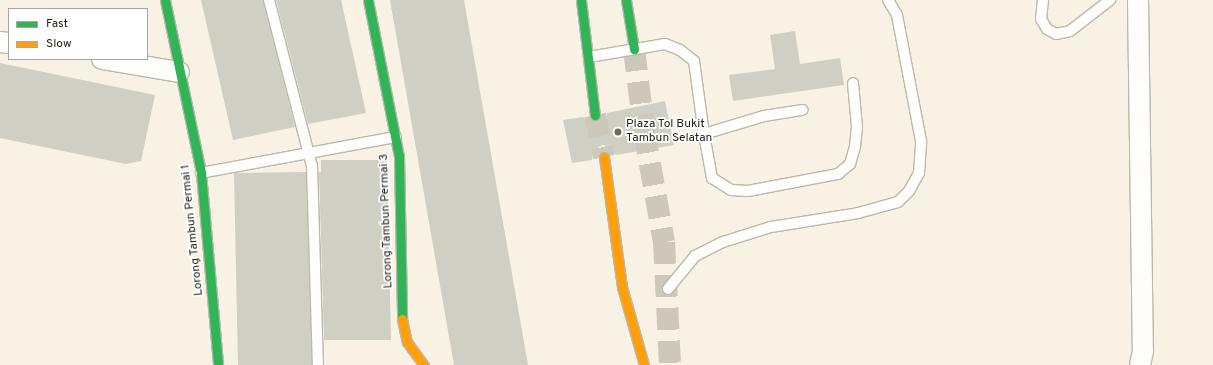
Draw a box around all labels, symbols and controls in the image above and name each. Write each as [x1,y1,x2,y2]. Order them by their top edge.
legend [8,8,148,60]
text: Fast [46,16,68,32]
text: Slow [46,36,72,52]
place label: Plaza Tol Bukit Tambun Selatan [626,118,712,146]
marker: Plaza Tol Bukit Tambun Selatan [613,127,623,137]
street label: Lorong Tambun Permai 3 [377,153,397,289]
street label: Lorong Tambun Permai 1 [179,163,207,297]

